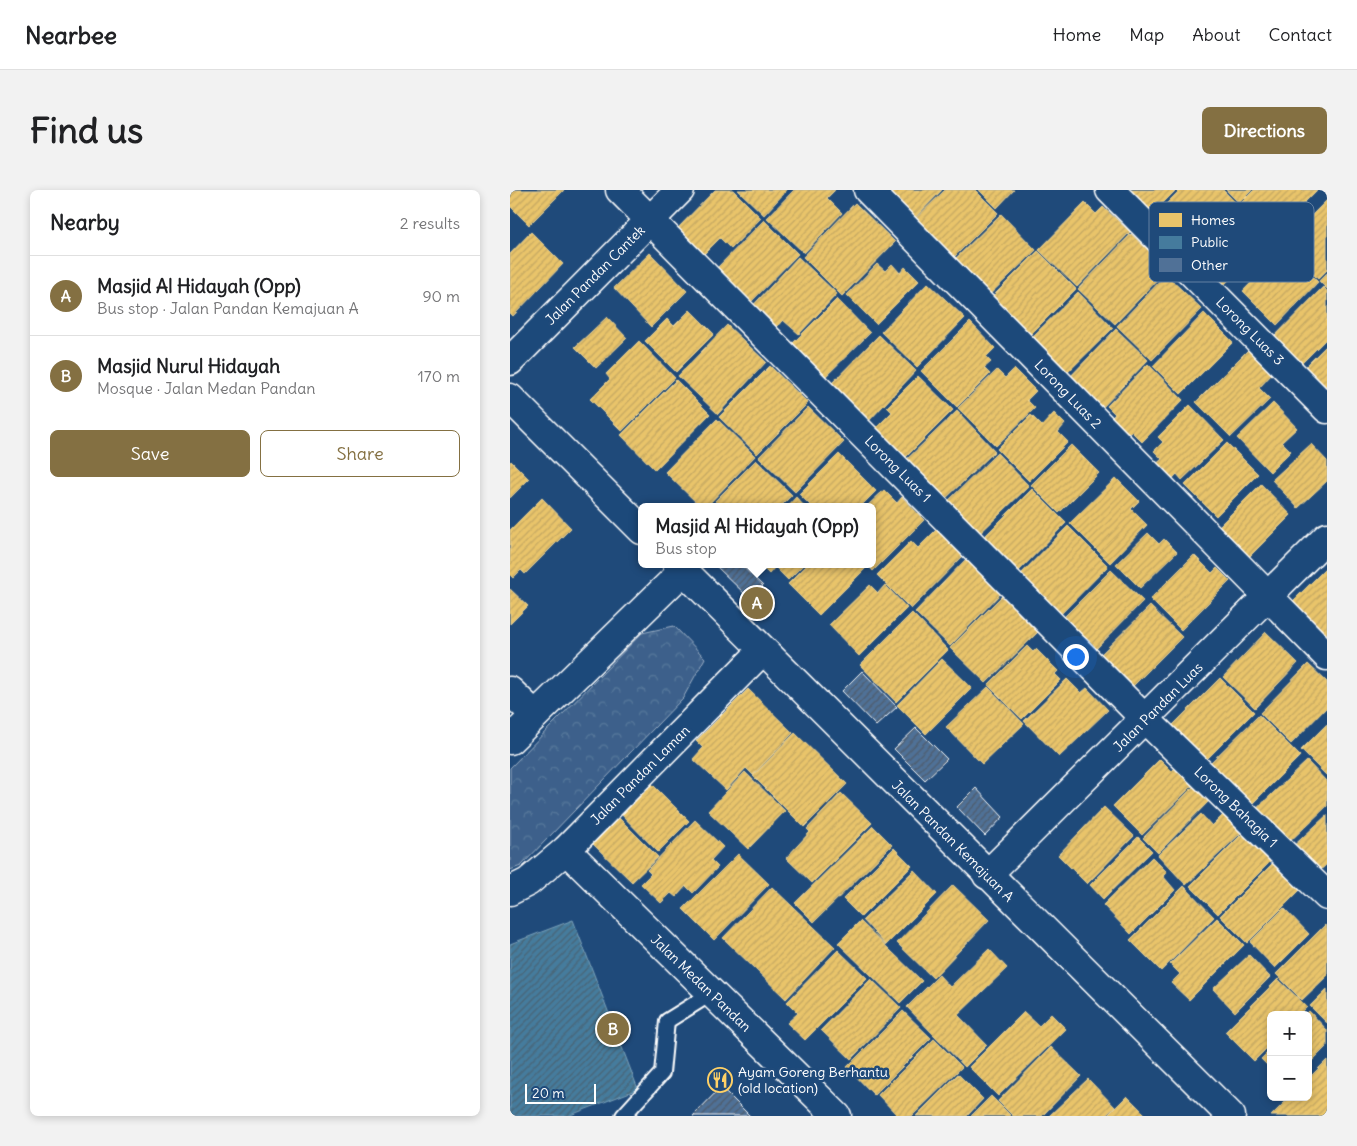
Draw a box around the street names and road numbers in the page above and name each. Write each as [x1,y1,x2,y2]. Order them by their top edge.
street label: Jalan Pandan Cantek [541,221,649,329]
street label: Lorong Luas 3 [1212,293,1288,369]
street label: Lorong Luas 2 [1031,356,1106,432]
street label: Lorong Luas 1 [861,432,935,506]
street label: Jalan Pandan Luas [1109,658,1207,756]
street label: Jalan Pandan Laman [586,721,694,829]
street label: Lorong Bahagia 1 [1191,763,1281,851]
street label: Jalan Pandan Kemajuan A [888,776,1018,906]
street label: Jalan Medan Pandan [647,930,755,1036]

